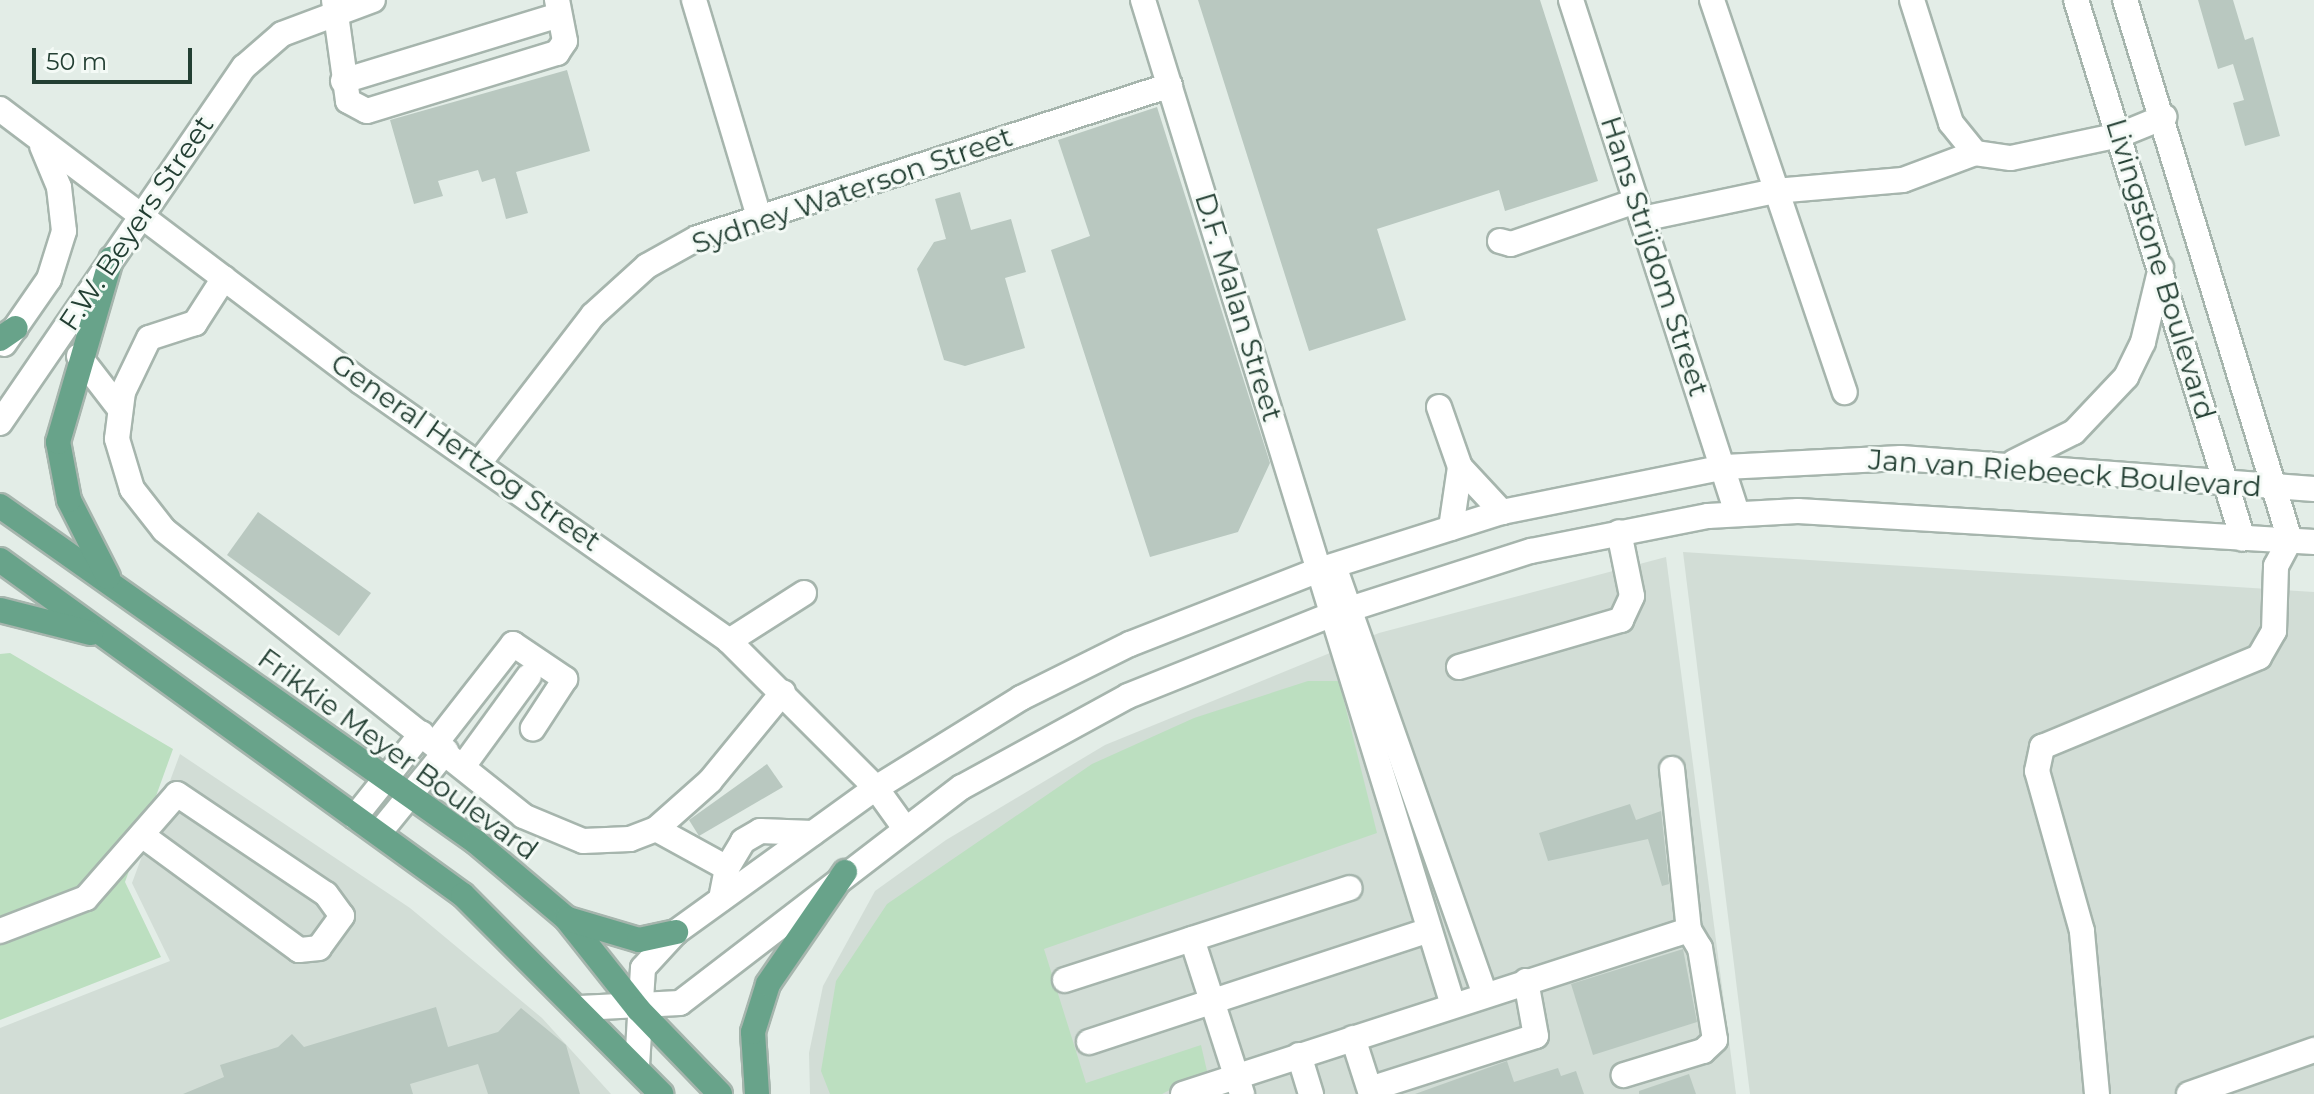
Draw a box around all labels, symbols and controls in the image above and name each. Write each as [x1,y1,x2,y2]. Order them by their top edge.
scale bar [36,32,196,82]
text: 50 m [46,47,107,76]
street label: F.W. Beyers Street [52,109,220,337]
street label: Hans Strijdom Street [1594,112,1716,400]
street label: Livingstone Boulevard [2099,115,2223,423]
street label: Sydney Waterson Street [688,119,1016,261]
street label: D.F. Malan Street [1188,189,1290,425]
street label: General Hertzog Street [325,346,607,558]
street label: Jan van Riebeeck Boulevard [1867,442,2263,504]
street label: Frikkie Meyer Boulevard [252,641,544,867]

